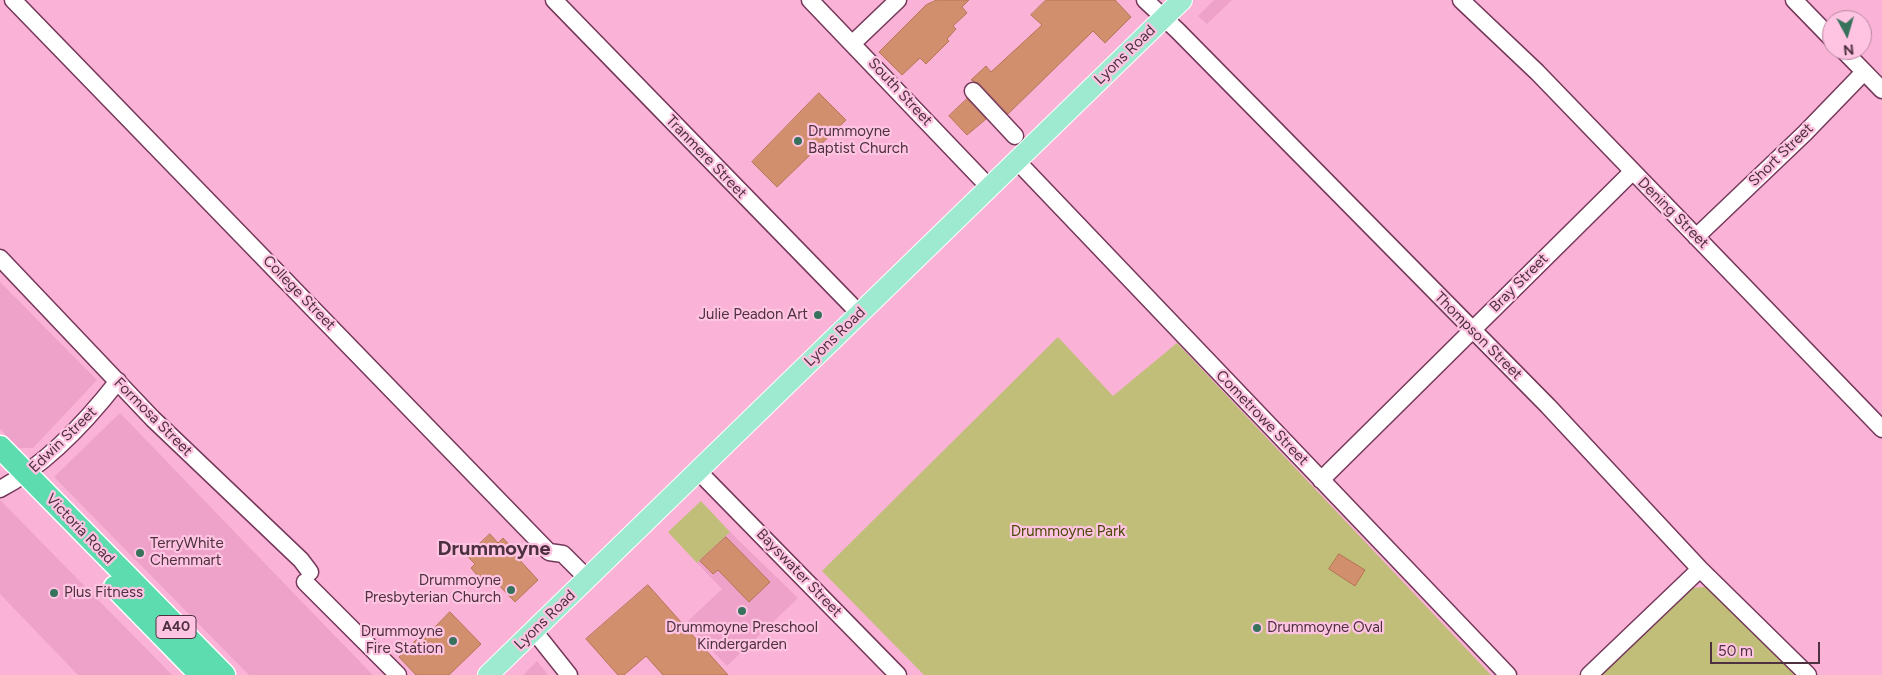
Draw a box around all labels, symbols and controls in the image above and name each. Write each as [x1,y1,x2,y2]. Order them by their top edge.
north arrow [1822,10,1872,60]
street label: Lyons Road [1091,22,1159,88]
text: N [1842,40,1855,58]
street label: South Street [864,54,936,130]
street label: Tranmere Street [662,112,750,202]
street label: Short Street [1745,120,1817,190]
place label: Drummoyne Baptist Church [808,123,908,158]
marker: Drummoyne Baptist Church [792,135,804,147]
street label: Dening Street [1634,174,1712,252]
street label: Bray Street [1486,250,1552,316]
street label: College Street [259,252,339,334]
street label: Thompson Street [1430,288,1526,384]
street label: Lyons Road [801,304,869,370]
place label: Julie Peadon Art [698,306,808,324]
marker: Julie Peadon Art [812,309,824,321]
street label: Cometrowe Street [1212,367,1312,469]
street label: Formosa Street [110,374,196,460]
street label: Edwin Street [25,403,101,477]
street label: Victoria Road [42,490,118,568]
park label: Drummoyne Park [1011,523,1125,541]
street label: Bayswater Street [752,525,846,621]
place label: TerryWhite Chemmart [150,535,224,570]
district label: Drummoyne [438,537,550,561]
marker: TerryWhite Chemmart [134,547,146,559]
place label: Drummoyne Presbyterian Church [364,572,501,607]
place label: Plus Fitness [64,584,143,602]
marker: Drummoyne Presbyterian Church [505,584,517,596]
marker: Plus Fitness [48,587,60,599]
street label: Lyons Road [511,587,579,653]
marker: Drummoyne Preschool Kindergarden [736,605,748,617]
road number: A40 [156,616,196,638]
place label: Drummoyne Preschool Kindergarden [666,619,818,654]
place label: Drummoyne Oval [1267,619,1383,637]
marker: Drummoyne Oval [1251,622,1263,634]
place label: Drummoyne Fire Station [361,623,443,658]
scale bar [1712,632,1822,664]
marker: Drummoyne Fire Station [447,635,459,647]
text: 50 m [1718,642,1753,660]

